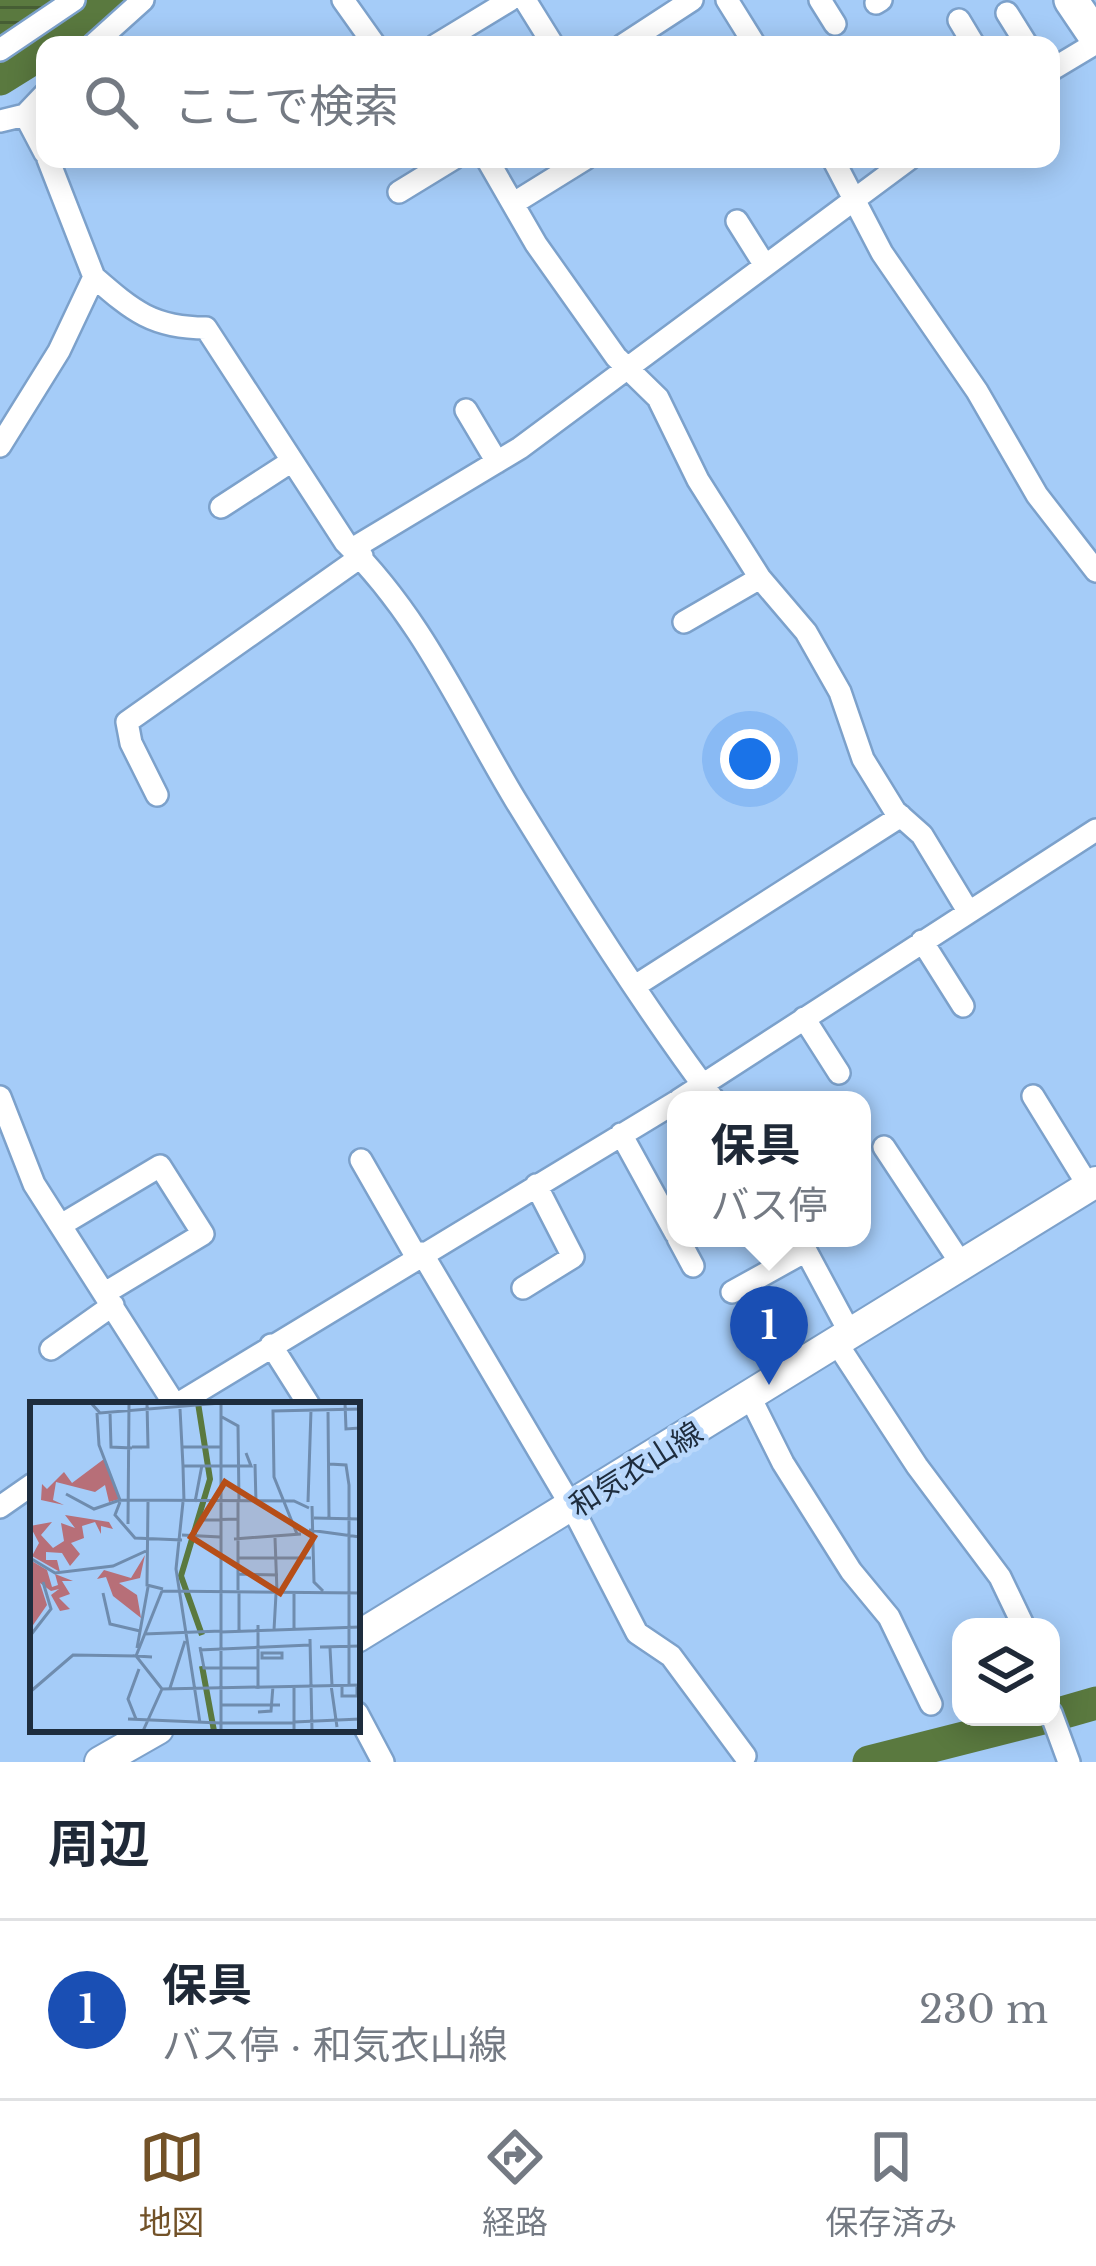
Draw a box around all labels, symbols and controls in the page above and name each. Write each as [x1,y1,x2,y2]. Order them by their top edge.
search box [36,36,1060,168]
icon: search [78,69,144,135]
text: ここで検索 [174,78,399,134]
your location [720,729,780,789]
popup [667,1091,871,1247]
text: 保具 [710,1117,801,1173]
text: バス停 [710,1181,828,1230]
pin: 1 [730,1286,808,1385]
inset map [30,1402,360,1732]
street label: 和気衣山線 [563,1414,709,1524]
map controls [952,1618,1060,1726]
button: layers [952,1618,1060,1726]
text: 周辺 [48,1813,150,1876]
text: 保具 [162,1957,252,2013]
text: 1 [78,1985,96,2034]
text: 230 m [919,1985,1048,2034]
text: バス停 · 和気衣山線 [162,2021,508,2070]
tab: 地図 [139,2124,205,2244]
tab: 経路 [482,2124,548,2244]
tab: 保存済み [825,2124,957,2244]

